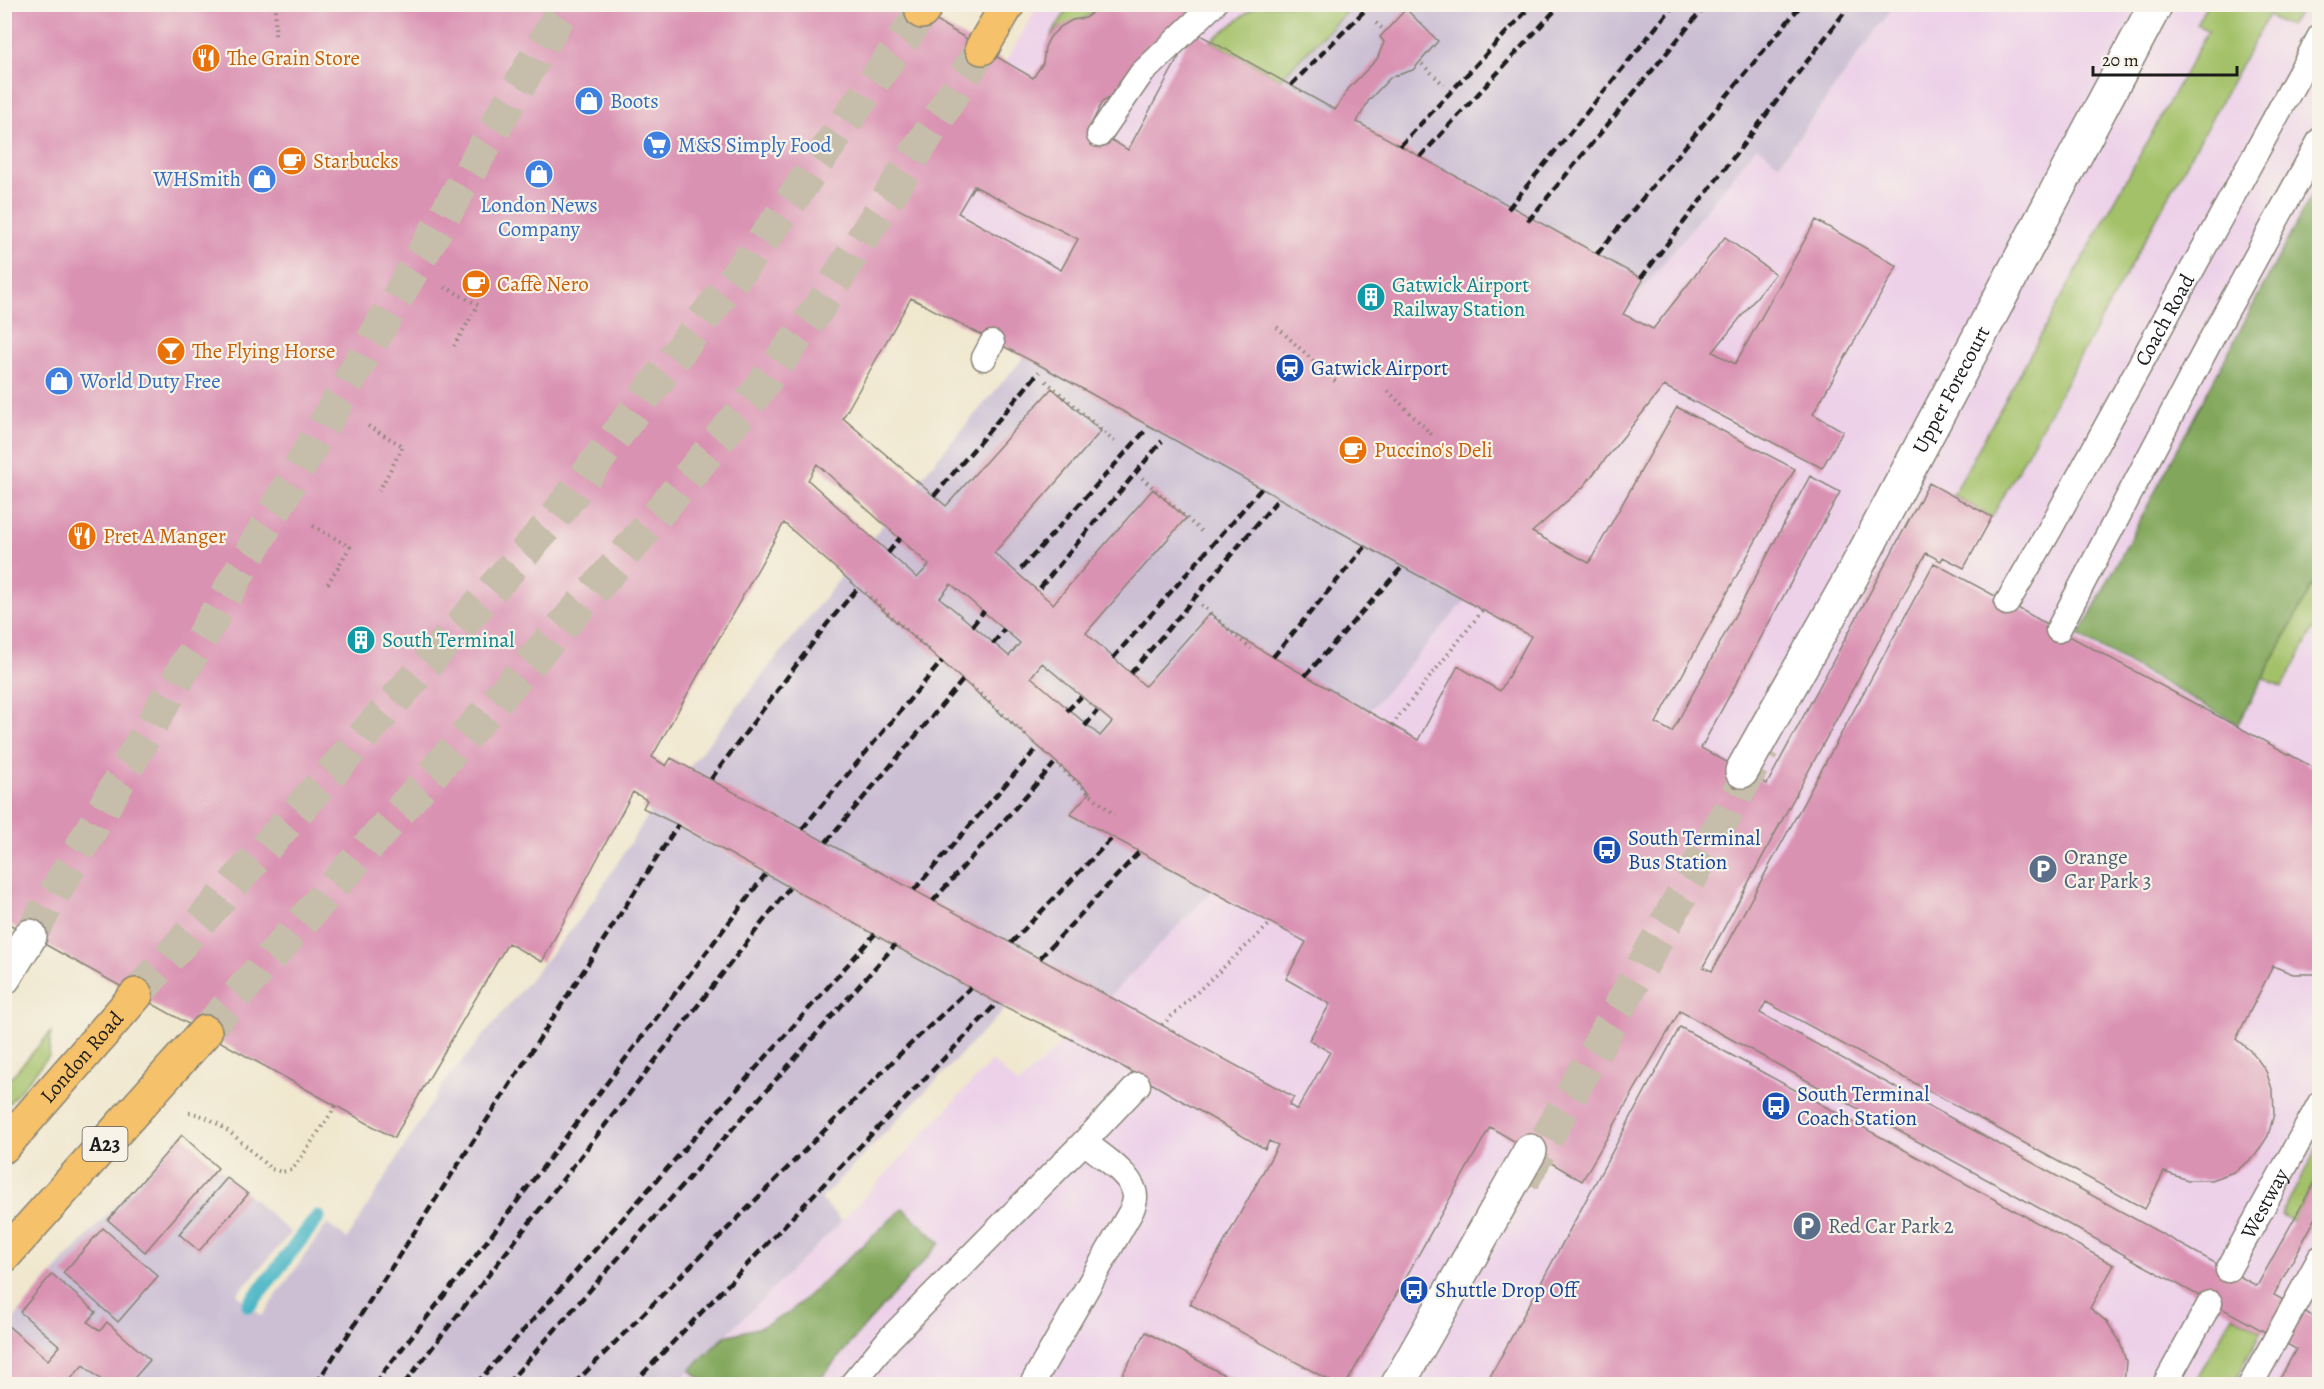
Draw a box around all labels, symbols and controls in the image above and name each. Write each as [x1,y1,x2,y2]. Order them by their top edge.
scale bar [2093,39,2237,77]
restaurant icon: The Grain Store [190,42,222,74]
place label: The Grain Store [227,44,360,72]
text: 20 m [2102,48,2139,72]
shop icon: Boots [573,85,605,117]
place label: Boots [610,87,659,115]
supermarket icon: M&S Simply Food [641,129,673,161]
place label: M&S Simply Food [678,131,833,159]
cafe icon: Starbucks [276,145,308,177]
place label: Starbucks [313,147,399,175]
shop icon: London News Company [523,158,555,190]
shop icon: WHSmith [246,163,278,195]
place label: WHSmith [152,165,241,193]
place label: London News Company [480,191,598,243]
cafe icon: Caffè Nero [460,268,492,300]
street label: Coach Road [2128,268,2201,371]
place label: Caffè Nero [497,270,589,298]
place label: Gatwick Airport Railway Station [1392,271,1529,323]
building icon: Gatwick Airport Railway Station [1355,281,1387,313]
street label: Upper Forecourt [1906,321,1996,458]
bar icon: The Flying Horse [155,335,187,367]
place label: The Flying Horse [192,337,335,365]
station icon: Gatwick Airport [1274,352,1306,384]
place label: Gatwick Airport [1311,354,1448,382]
shop icon: World Duty Free [43,365,75,397]
place label: World Duty Free [79,367,221,395]
cafe icon: Puccino's Deli [1337,434,1369,466]
place label: Puccino's Deli [1374,436,1493,464]
restaurant icon: Pret A Manger [66,520,98,552]
place label: Pret A Manger [103,522,226,550]
building icon: South Terminal [345,624,377,656]
place label: South Terminal [382,626,514,654]
place label: South Terminal Bus Station [1628,824,1760,876]
bus stop icon: South Terminal Bus Station [1591,834,1623,866]
place label: Orange Car Park 3 [2064,843,2151,895]
parking icon: Orange Car Park 3 [2027,853,2059,885]
street label: London Road [34,1005,130,1109]
place label: South Terminal Coach Station [1797,1080,1929,1132]
bus stop icon: South Terminal Coach Station [1760,1090,1792,1122]
road number: A23 [82,1127,128,1161]
street label: Westway [2234,1163,2296,1244]
parking icon: Red Car Park 2 [1791,1210,1823,1242]
place label: Red Car Park 2 [1828,1212,1954,1240]
bus stop icon: Shuttle Drop Off [1398,1274,1430,1306]
place label: Shuttle Drop Off [1435,1276,1580,1304]

